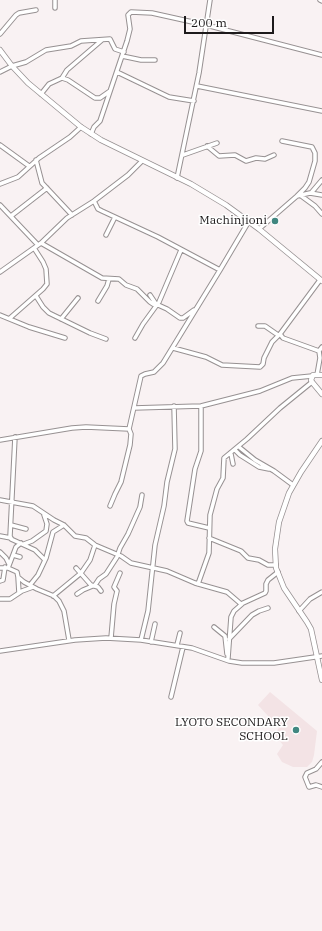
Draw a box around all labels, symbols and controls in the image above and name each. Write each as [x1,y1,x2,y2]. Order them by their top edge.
scale bar [186,8,276,34]
text: 200 m [191,15,227,30]
place label: Machinjioni [199,214,267,228]
marker: Machinjioni [270,216,280,226]
place label: LYOTO SECONDARY SCHOOL [175,716,288,744]
marker: LYOTO SECONDARY SCHOOL [291,725,301,735]

